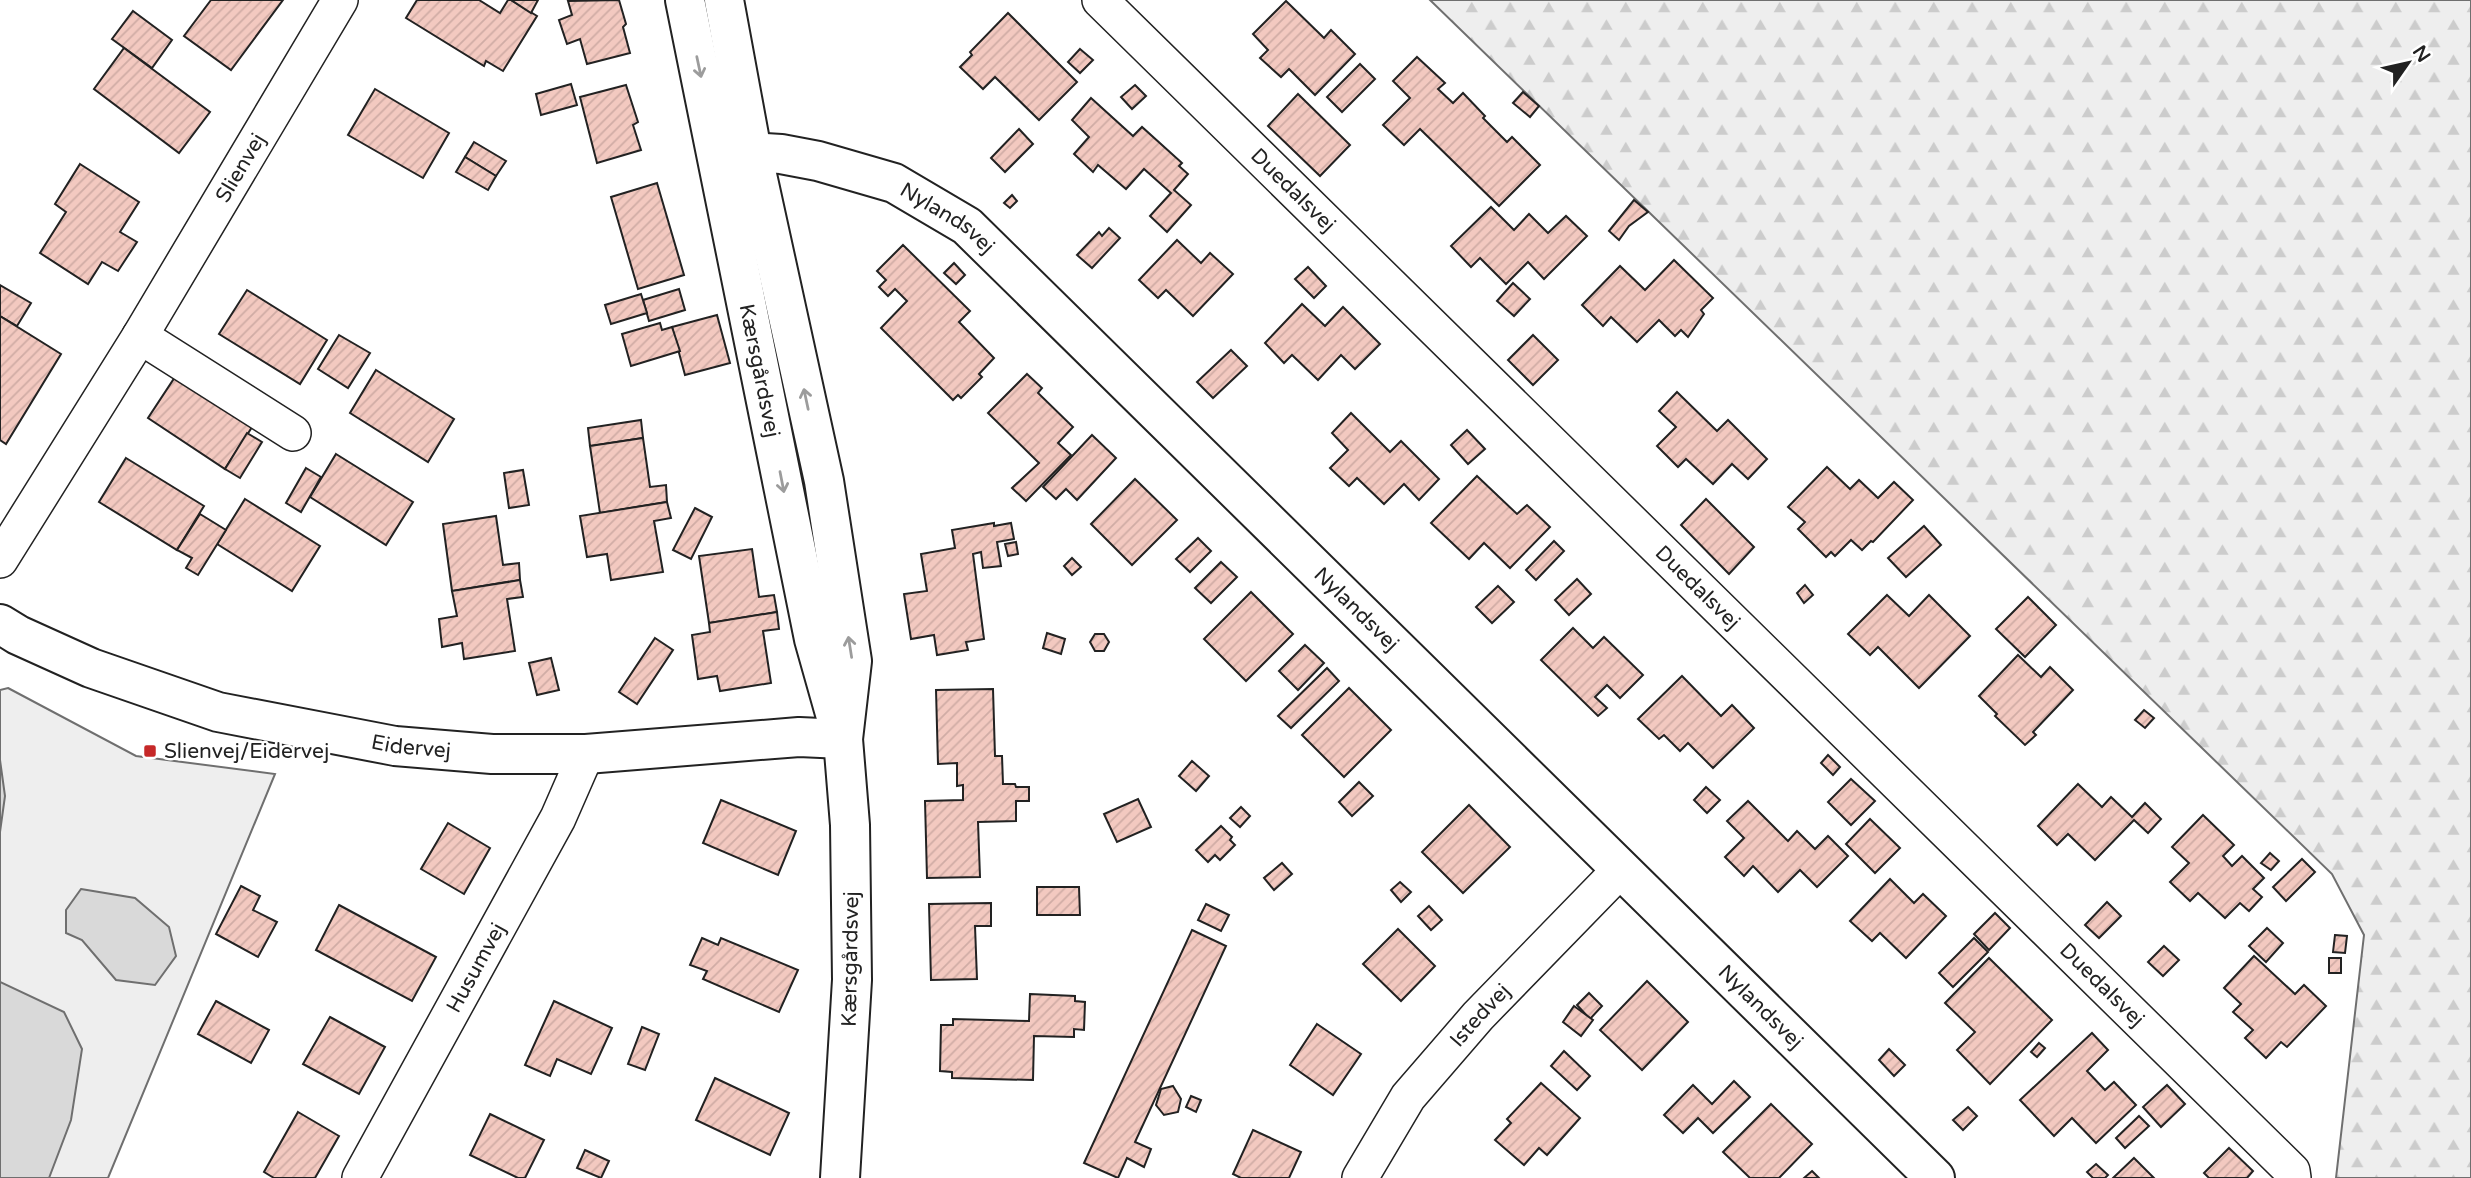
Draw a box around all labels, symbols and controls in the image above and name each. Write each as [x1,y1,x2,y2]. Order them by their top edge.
north arrow [2373,28,2443,98]
text: N [2408,42,2435,67]
one-way arrow [692,55,706,78]
street label: Slienvej [210,129,271,207]
street label: Duedalsvej [1245,143,1341,237]
street label: Nylandsvej [895,177,1000,259]
street label: Kærsgårdsvej [734,302,785,440]
one-way arrow [799,388,813,411]
one-way arrow [776,470,789,493]
street label: Duedalsvej [1650,541,1745,635]
street label: Nylandsvej [1308,562,1404,657]
one-way arrow [843,637,856,659]
street label: Eidervej [369,730,452,764]
place label: Slienvej/Eidervej [164,739,329,764]
marker: Slienvej/Eidervej [142,743,158,759]
street label: Kærsgårdsvej [837,891,864,1027]
street label: Husumvej [441,919,511,1017]
street label: Duedalsvej [2054,938,2150,1032]
street label: Nylandsvej [1713,960,1808,1054]
street label: Istedvej [1445,979,1515,1052]

